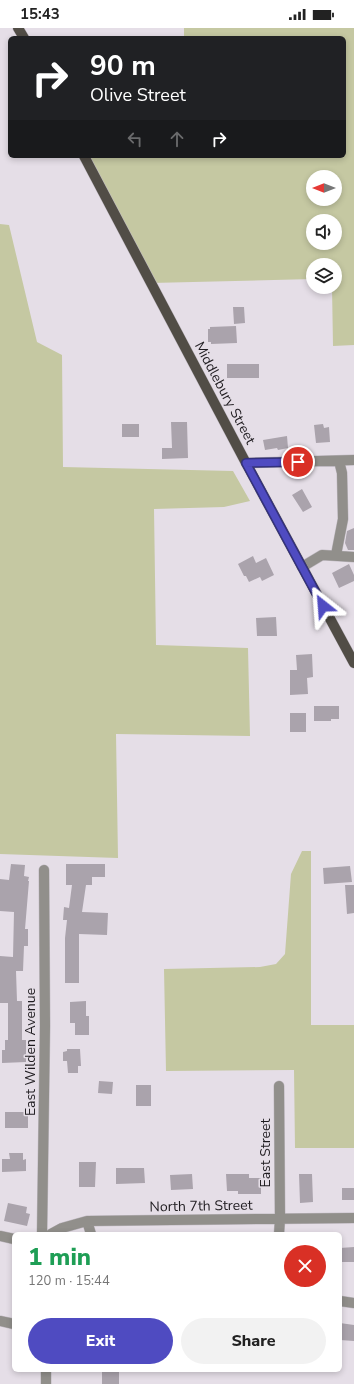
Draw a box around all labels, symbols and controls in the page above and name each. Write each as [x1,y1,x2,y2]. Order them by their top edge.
text: 15:43 [20,4,60,24]
text: 90 m [90,47,156,85]
icon: right [24,52,76,104]
text: Olive Street [90,83,186,107]
icon: left [124,128,146,150]
icon: ahead [166,128,188,150]
icon: right [208,128,230,150]
north arrow [306,170,342,206]
map controls [306,170,342,294]
button: sound [306,214,342,250]
button: layers [306,258,342,294]
street label: Middlebury Street [190,338,260,448]
pin [281,445,315,479]
icon: arrive [287,451,309,473]
position arrow [302,585,344,627]
street label: East Wilden Avenue [21,988,40,1116]
street label: East Street [256,1118,275,1187]
street label: North 7th Street [149,1196,253,1216]
text: 1 min [28,1241,91,1273]
button: close [284,1245,326,1287]
text: 120 m · 15:44 [28,1272,110,1290]
button: Exit [28,1318,173,1364]
button: Share [181,1318,326,1364]

